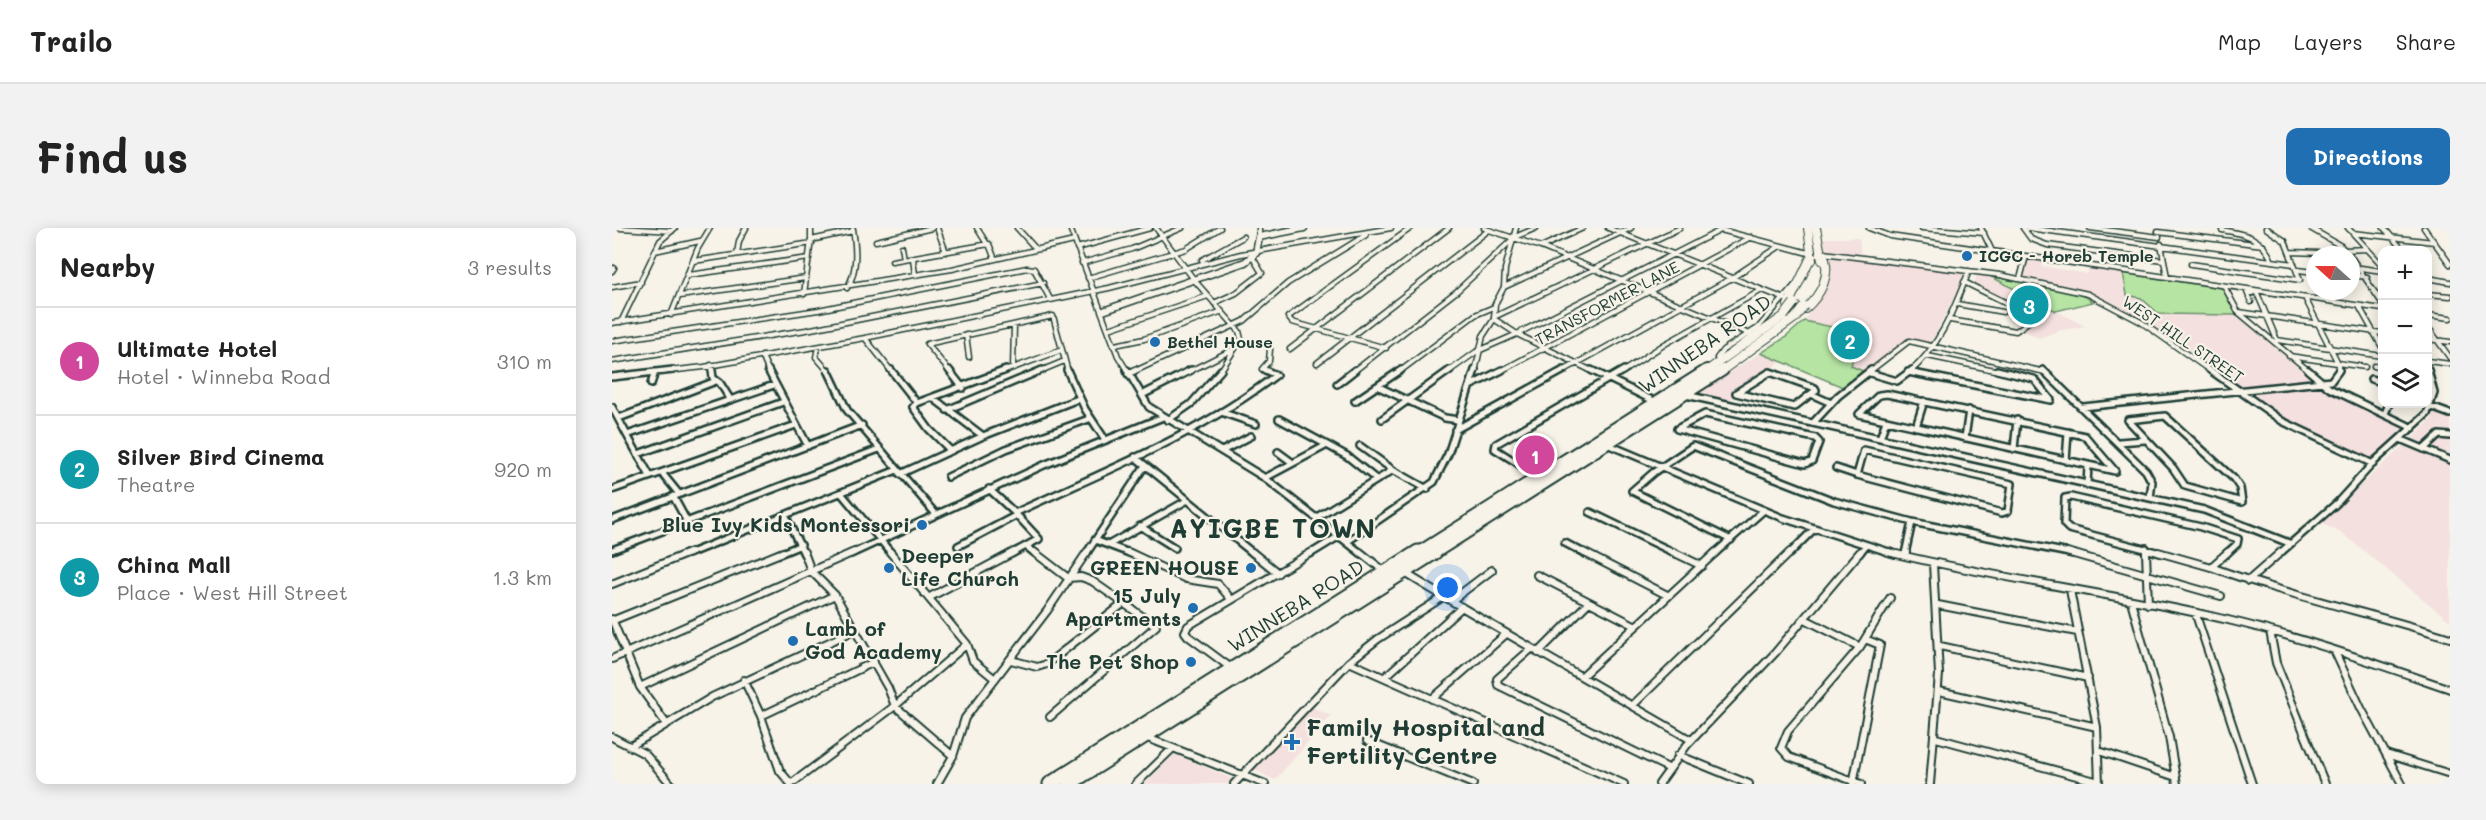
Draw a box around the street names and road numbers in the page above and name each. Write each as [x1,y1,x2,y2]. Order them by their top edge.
street label: TRANSFORMER LANE [1531,256,1683,350]
street label: WINNEBA ROAD [1633,288,1776,399]
street label: WEST HILL STREET [2119,290,2248,387]
street label: WINNEBA ROAD [1222,553,1369,658]

